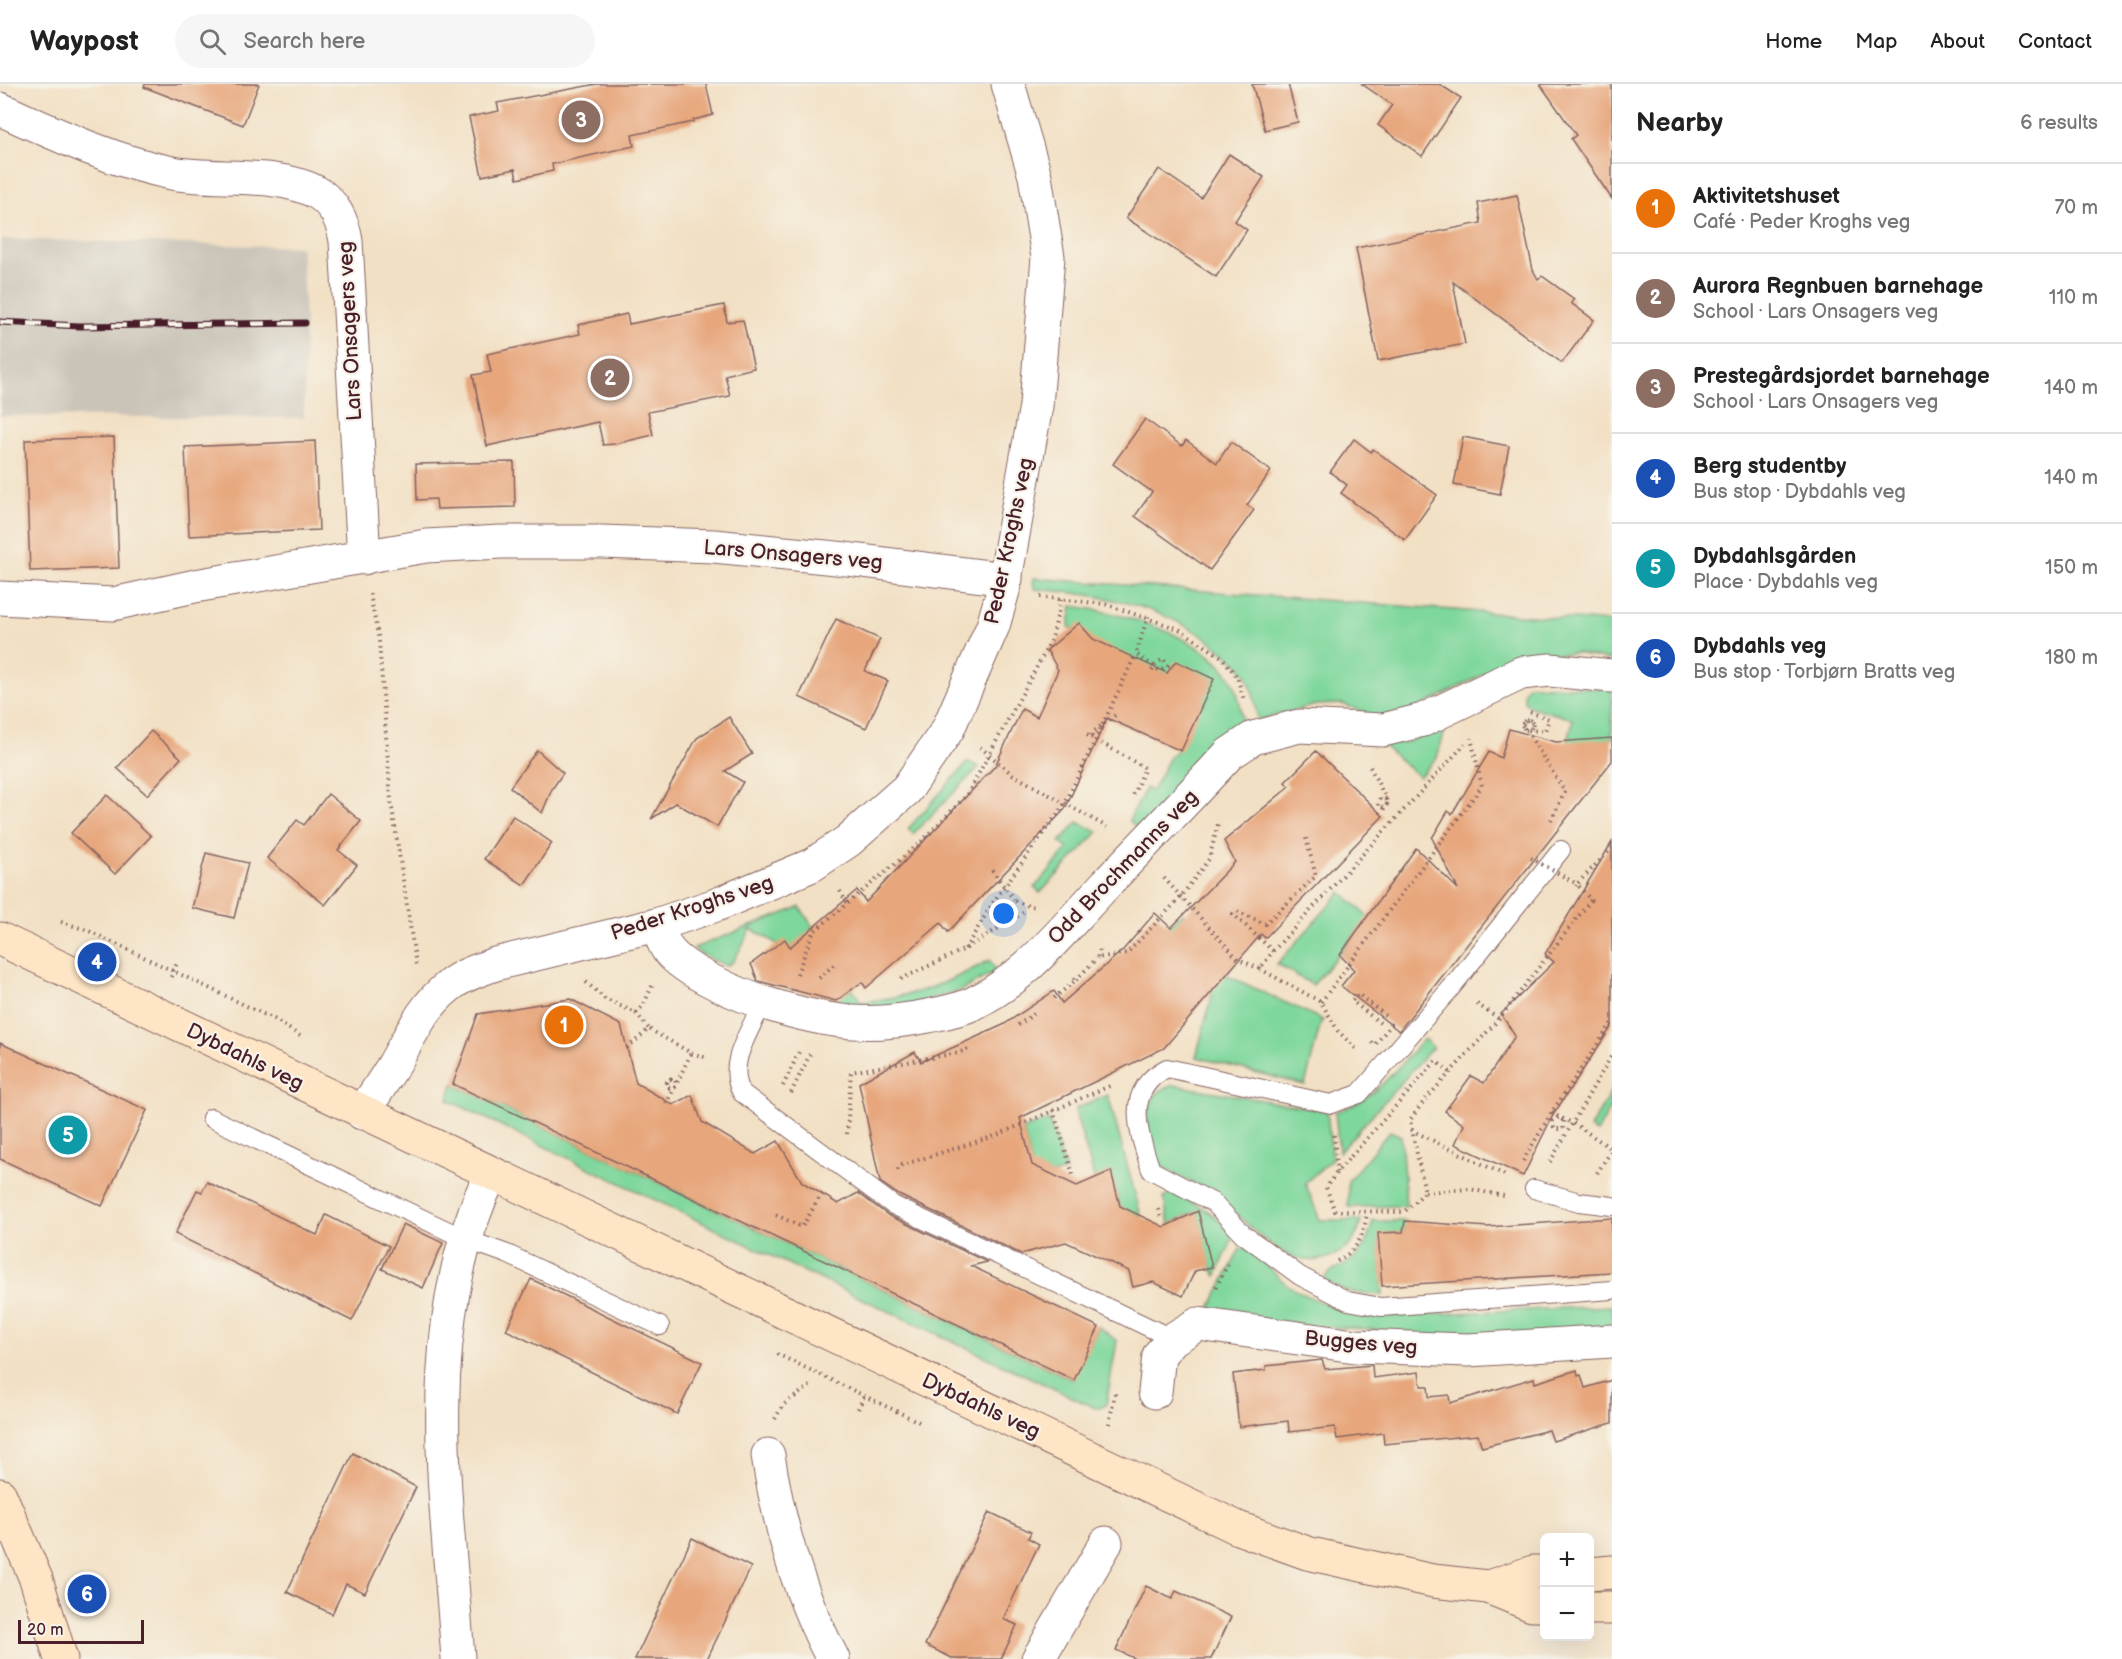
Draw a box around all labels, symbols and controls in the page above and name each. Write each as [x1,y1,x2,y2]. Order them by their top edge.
search box [175,14,595,68]
text: Waypost [30,25,139,58]
icon: search [196,25,229,58]
text: Search here [244,28,365,55]
text: Home [1765,29,1822,54]
text: Map [1855,29,1897,54]
text: About [1930,29,1985,54]
text: Contact [2018,29,2092,54]
pin: 3 [562,98,600,142]
text: Nearby [1636,108,1723,139]
text: 6 results [2020,111,2098,135]
text: Aktivitetshuset [1693,183,1840,210]
text: 1 [1651,196,1660,220]
text: 70 m [2054,196,2098,220]
text: Café · Peder Kroghs veg [1693,210,1910,234]
street label: Lars Onsagers veg [333,241,367,421]
text: Aurora Regnbuen barnehage [1693,273,1983,300]
text: 2 [1650,286,1661,310]
text: 110 m [2049,286,2098,310]
text: School · Lars Onsagers veg [1693,300,1938,324]
pin: 2 [590,356,630,400]
text: Prestegårdsjordet barnehage [1693,363,1990,390]
text: 3 [1650,376,1661,400]
text: 140 m [2044,376,2098,400]
text: School · Lars Onsagers veg [1693,390,1938,414]
text: Berg studentby [1693,453,1846,480]
street label: Peder Kroghs veg [979,456,1039,626]
text: 4 [1650,466,1661,490]
text: 140 m [2044,466,2098,490]
text: Bus stop · Dybdahls veg [1693,480,1906,504]
street label: Lars Onsagers veg [702,535,884,575]
text: Dybdahlsgården [1693,543,1856,570]
text: 5 [1650,556,1661,580]
text: 150 m [2045,556,2098,580]
text: Place · Dybdahls veg [1693,570,1878,594]
text: Dybdahls veg [1693,633,1826,660]
text: 6 [1649,646,1662,670]
text: 180 m [2045,646,2098,670]
text: Bus stop · Torbjørn Bratts veg [1693,660,1955,684]
street label: Odd Brochmanns veg [1043,785,1203,949]
street label: Peder Kroghs veg [608,870,776,946]
your location [989,899,1018,928]
pin: 4 [78,940,116,984]
pin: 1 [544,1002,584,1048]
street label: Dybdahls veg [182,1018,308,1096]
pin: 5 [48,1112,88,1158]
street label: Bugges veg [1303,1326,1419,1360]
street label: Dybdahls veg [918,1368,1044,1444]
map controls [1540,1533,1594,1641]
button: + [1540,1533,1594,1587]
pin: 6 [68,1572,106,1616]
button: − [1540,1587,1594,1641]
scale bar [18,1617,144,1644]
text: 20 m [27,1621,63,1640]

